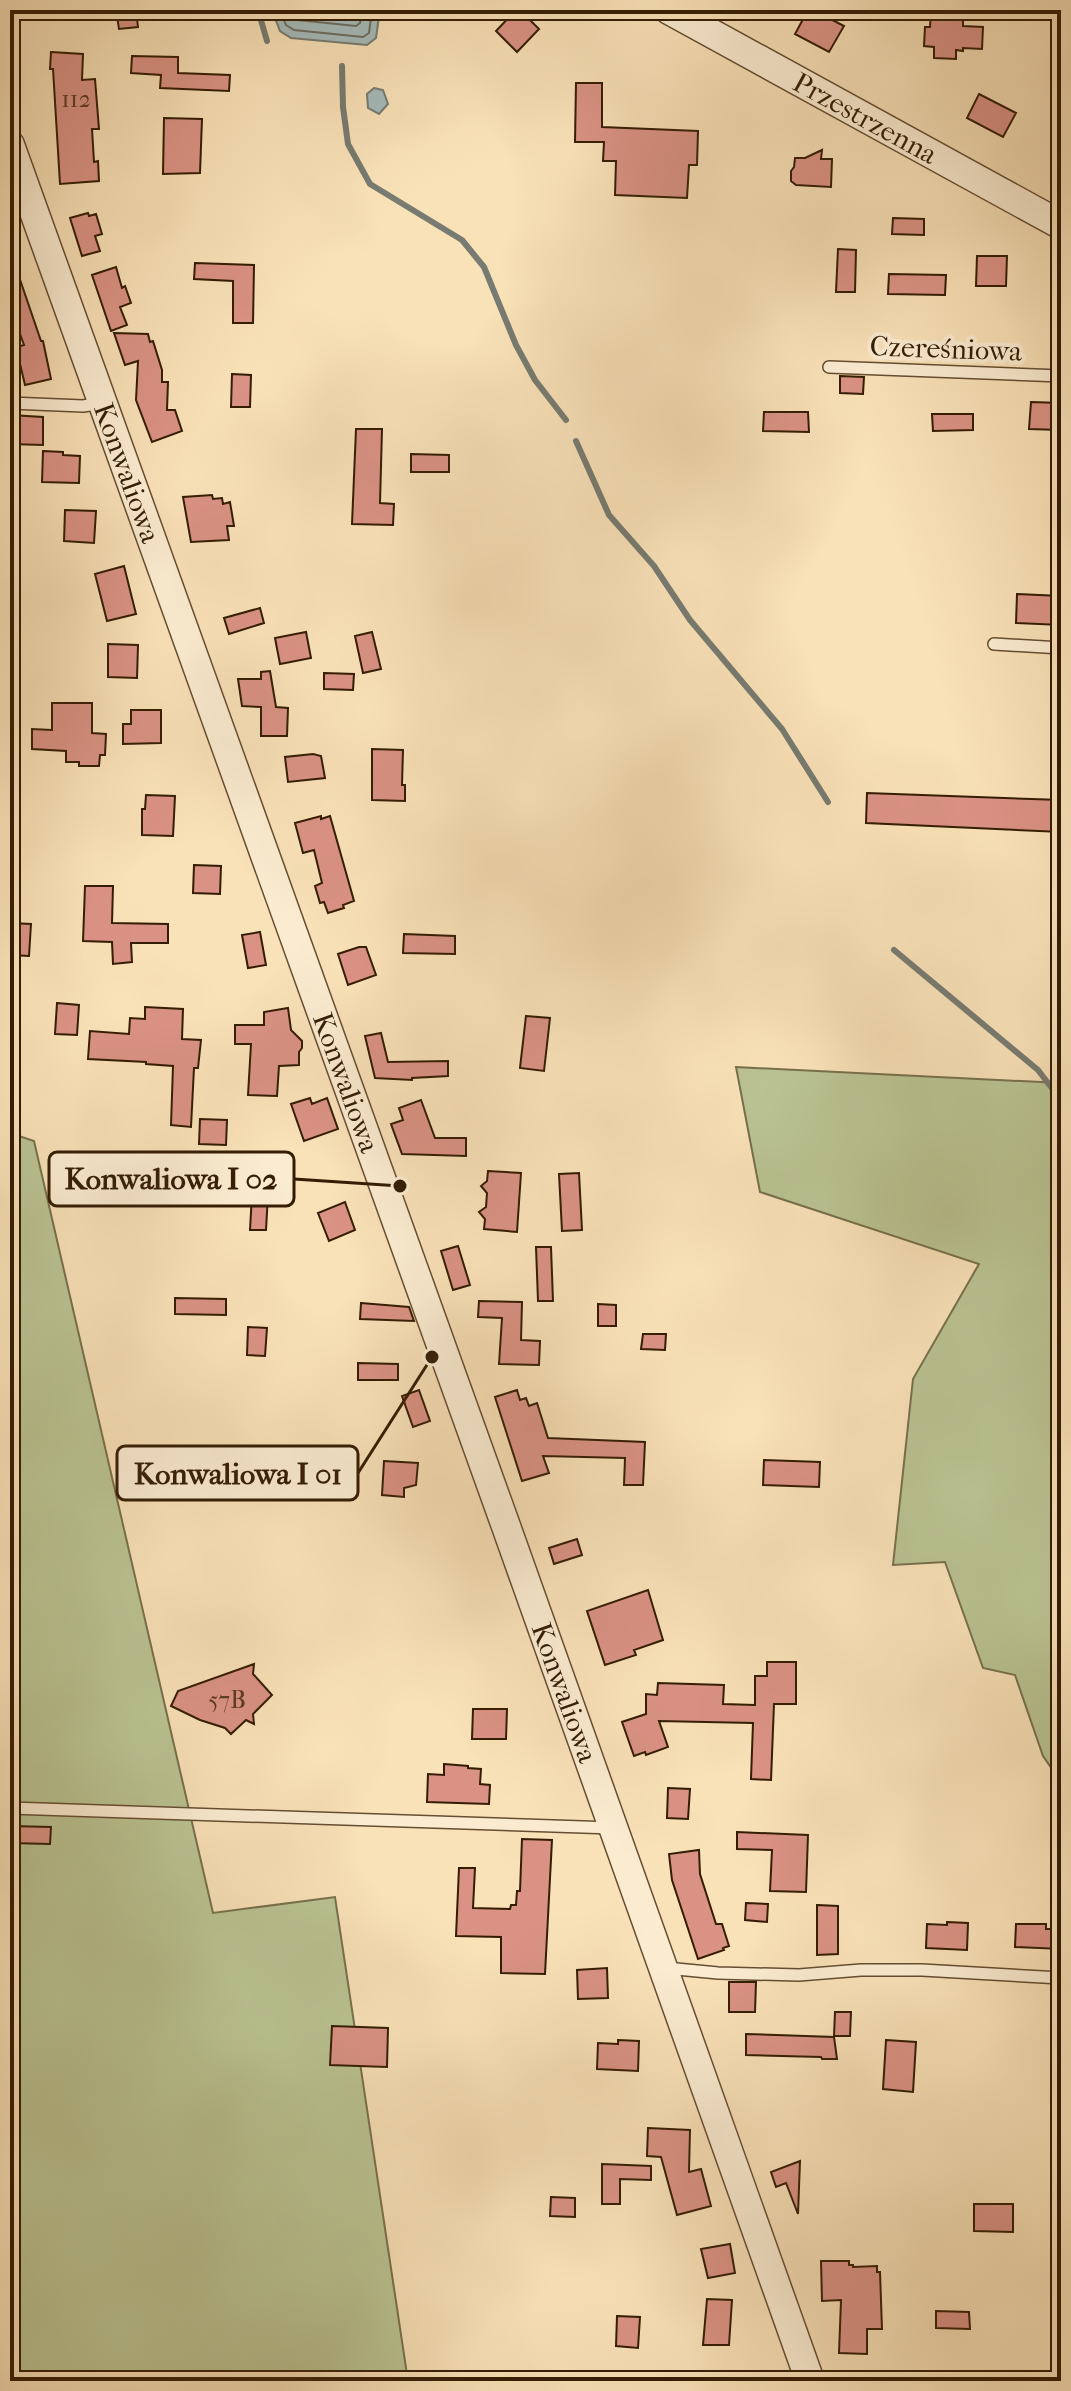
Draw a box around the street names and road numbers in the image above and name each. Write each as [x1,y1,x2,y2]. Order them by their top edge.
street label: Przestrzenna [787,65,944,171]
street label: Czereśniowa [869,329,1024,368]
street label: Konwaliowa [87,398,168,548]
street label: Konwaliowa [306,1008,387,1158]
street label: Konwaliowa [525,1618,605,1768]

